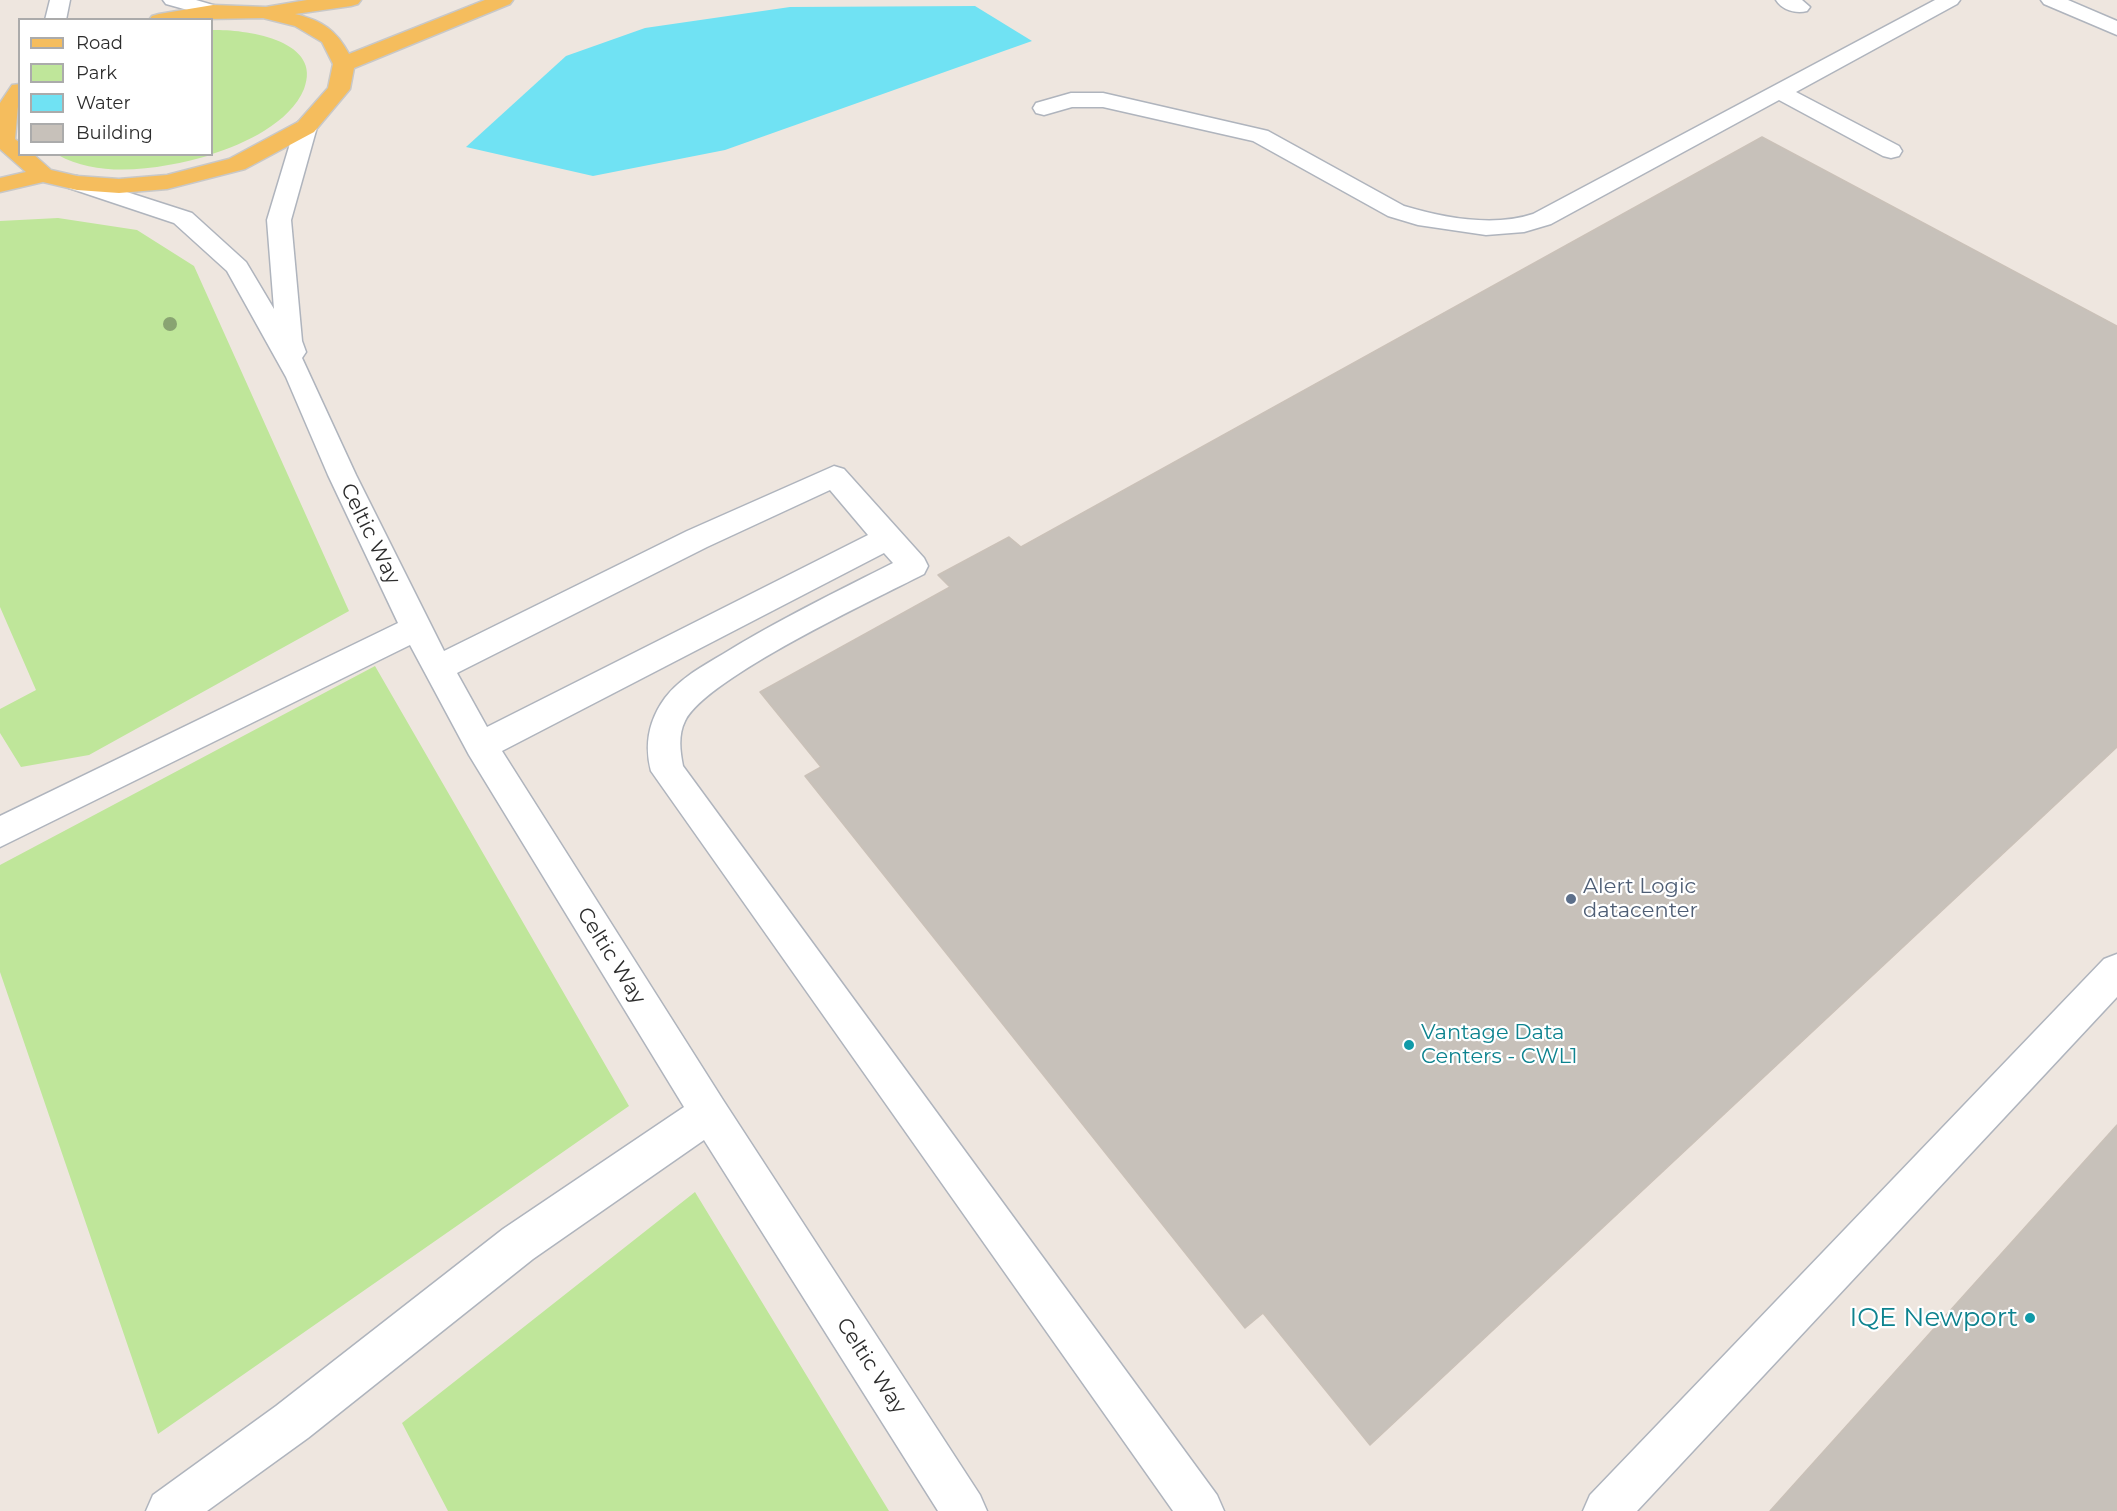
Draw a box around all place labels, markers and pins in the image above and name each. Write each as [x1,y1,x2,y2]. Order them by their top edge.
place label: Alert Logic datacenter [1583,874,1698,924]
marker: Alert Logic datacenter [1564,892,1578,906]
place label: Vantage Data Centers - CWL1 [1421,1020,1578,1070]
marker: Vantage Data Centers - CWL1 [1402,1038,1416,1052]
place label: IQE Newport [1849,1302,2018,1334]
marker: IQE Newport [2023,1311,2037,1325]

